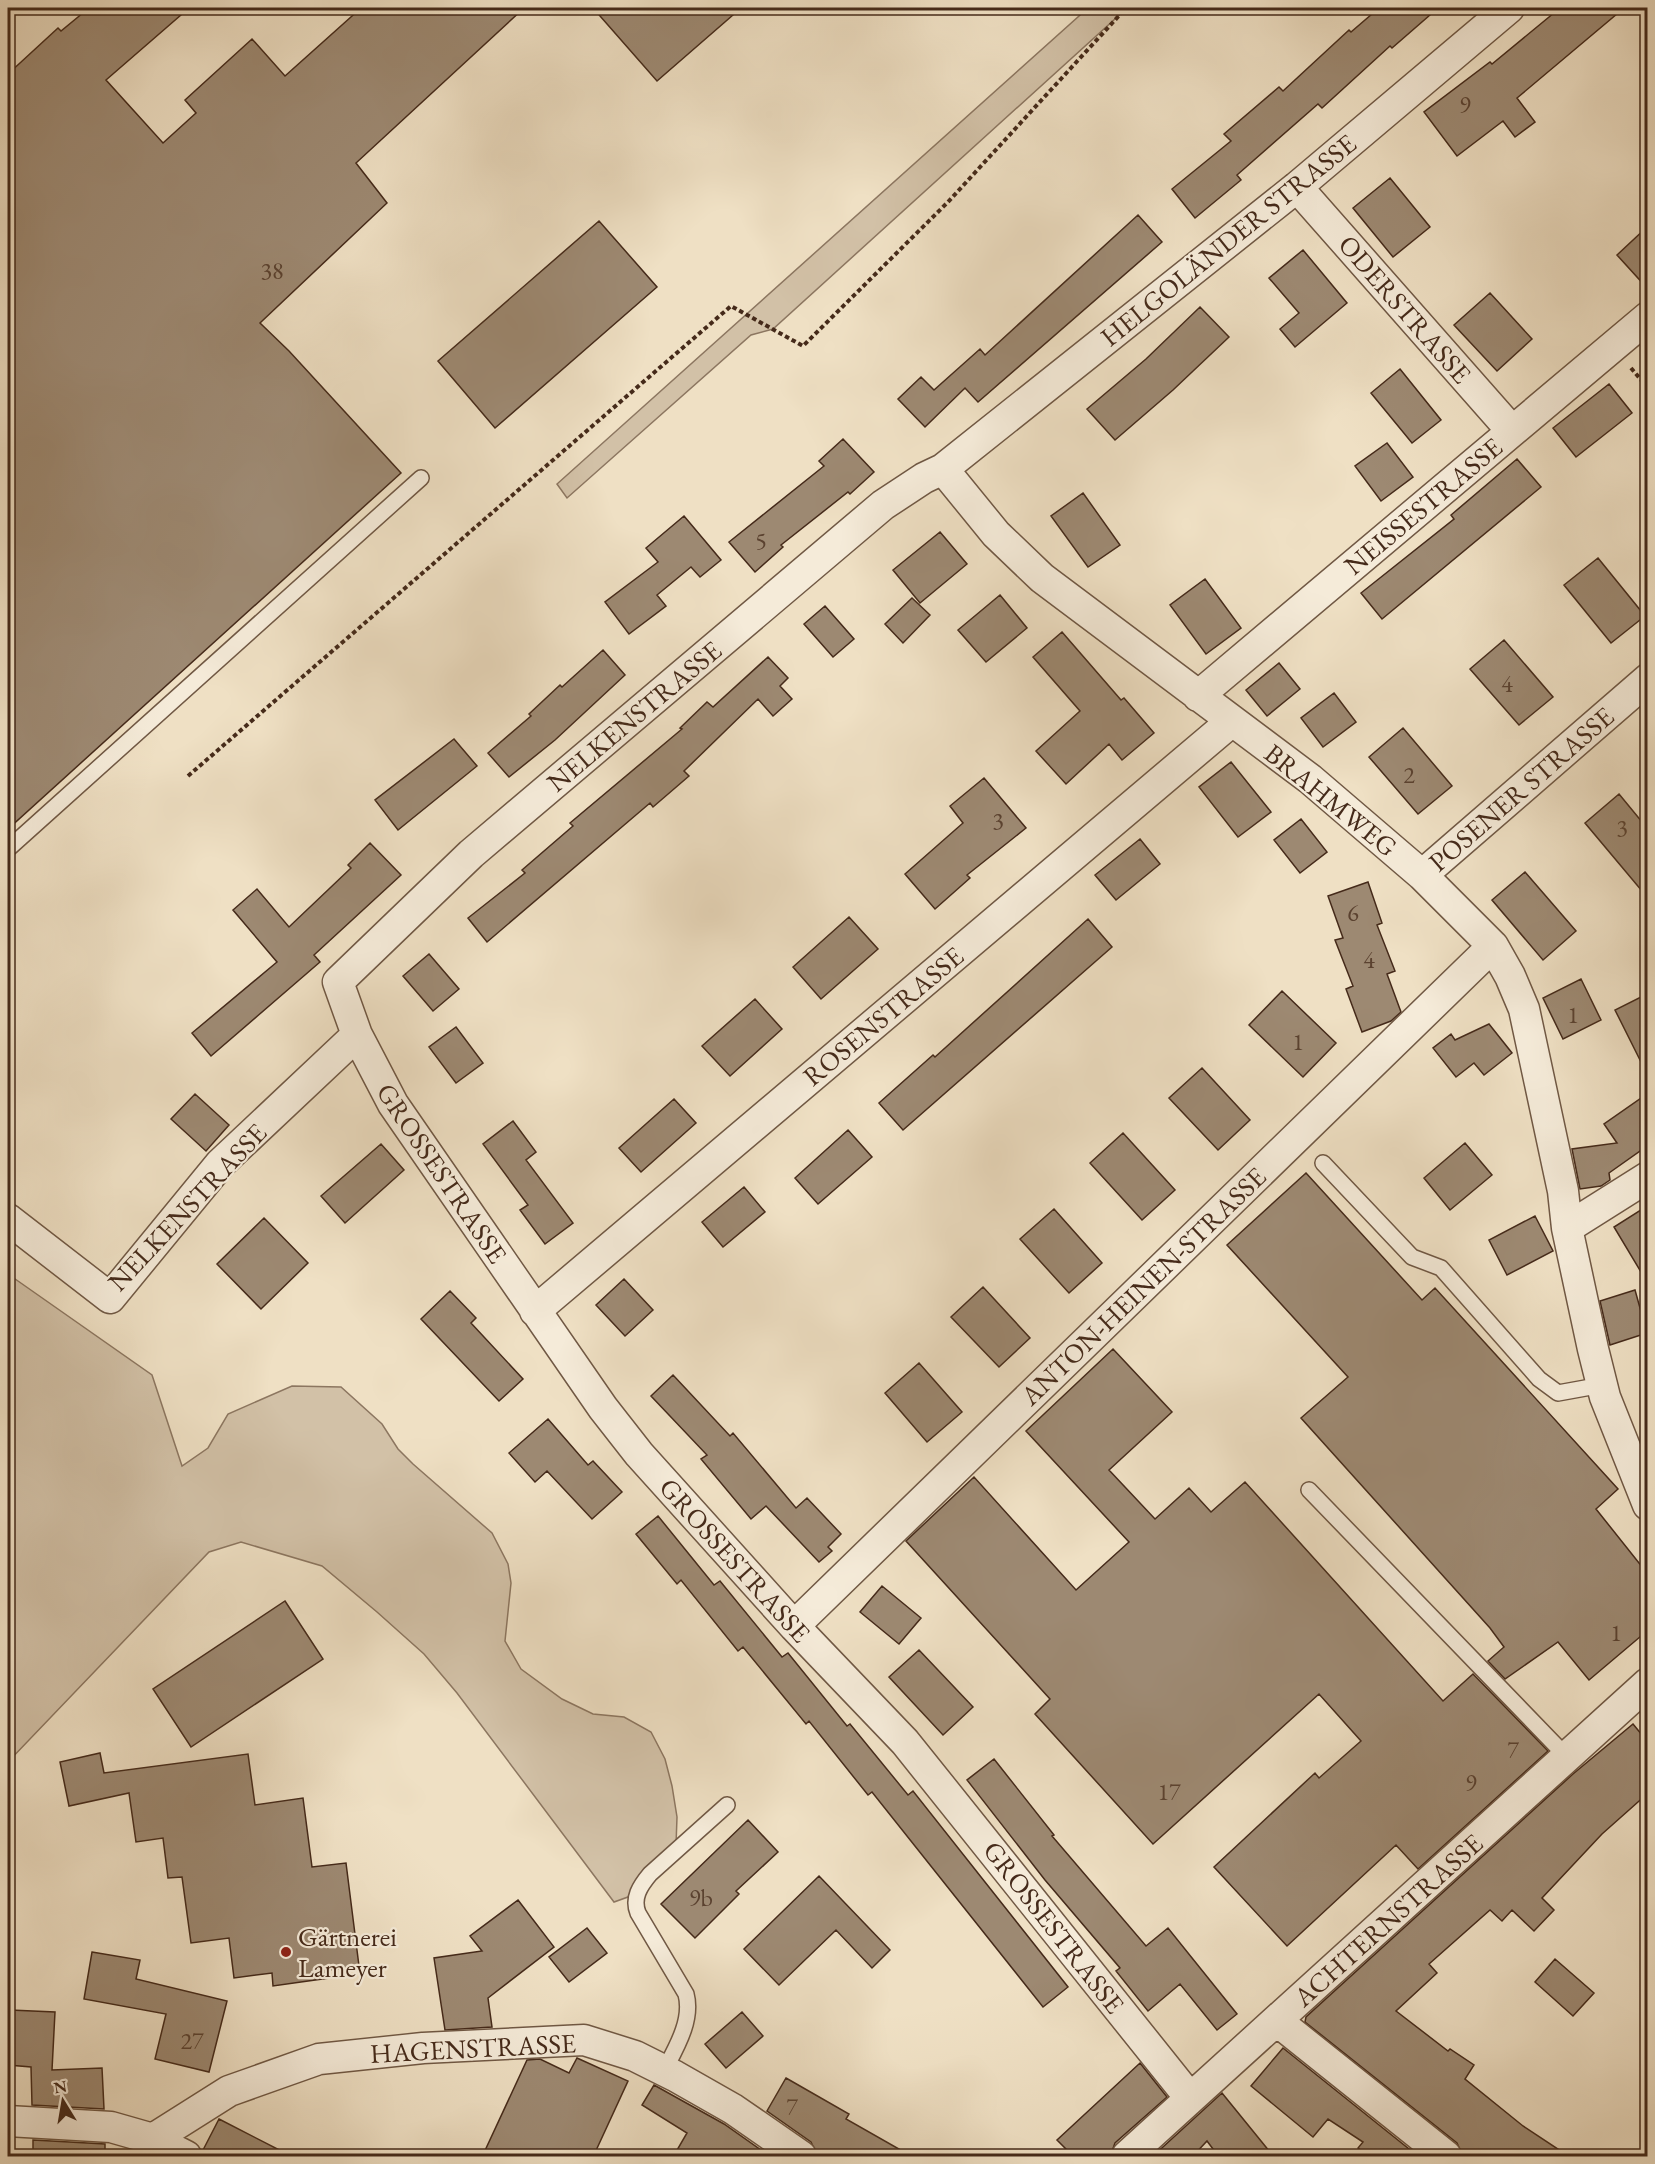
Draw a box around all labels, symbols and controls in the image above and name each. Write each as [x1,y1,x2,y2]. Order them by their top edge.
house number: 9 [1459,89,1471,120]
street label: HELGOLÄNDER STRASSE [1093,126,1363,354]
street label: ODERSTRASSE [1331,228,1479,390]
house number: 38 [260,255,284,286]
street label: NEISSESTRASSE [1337,430,1509,582]
house number: 5 [755,525,767,556]
street label: NELKENSTRASSE [539,633,729,799]
house number: 4 [1501,668,1513,699]
street label: POSENER STRASSE [1421,699,1621,879]
street label: BRAHMWEG [1258,736,1404,864]
house number: 2 [1403,759,1415,790]
house number: 3 [992,805,1004,836]
house number: 3 [1616,812,1628,843]
house number: 6 [1347,897,1359,928]
street label: ROSENSTRASSE [796,939,970,1093]
house number: 4 [1363,944,1375,975]
house number: 1 [1567,999,1579,1030]
house number: 1 [1292,1026,1304,1057]
street label: GROSSESTRASSE [369,1076,515,1270]
street label: NELKENSTRASSE [100,1116,274,1298]
street label: ANTON-HEINEN-STRASSE [1012,1159,1273,1413]
street label: GROSSESTRASSE [652,1470,818,1650]
house number: 1 [1610,1617,1622,1648]
house number: 7 [1507,1734,1519,1765]
house number: 9 [1465,1767,1477,1798]
house number: 17 [1157,1776,1181,1807]
street label: ACHTERNSTRASSE [1285,1826,1490,2015]
street label: GROSSESTRASSE [976,1834,1132,2020]
house number: 9b [689,1882,713,1913]
place label: Gärtnerei Lameyer [298,1919,397,1985]
marker: Gärtnerei Lameyer [279,1945,293,1959]
house number: 27 [180,2025,204,2056]
street label: HAGENSTRASSE [369,2025,577,2071]
north arrow [33,2071,93,2131]
text: N [52,2075,69,2098]
house number: 7 [786,2091,798,2122]

